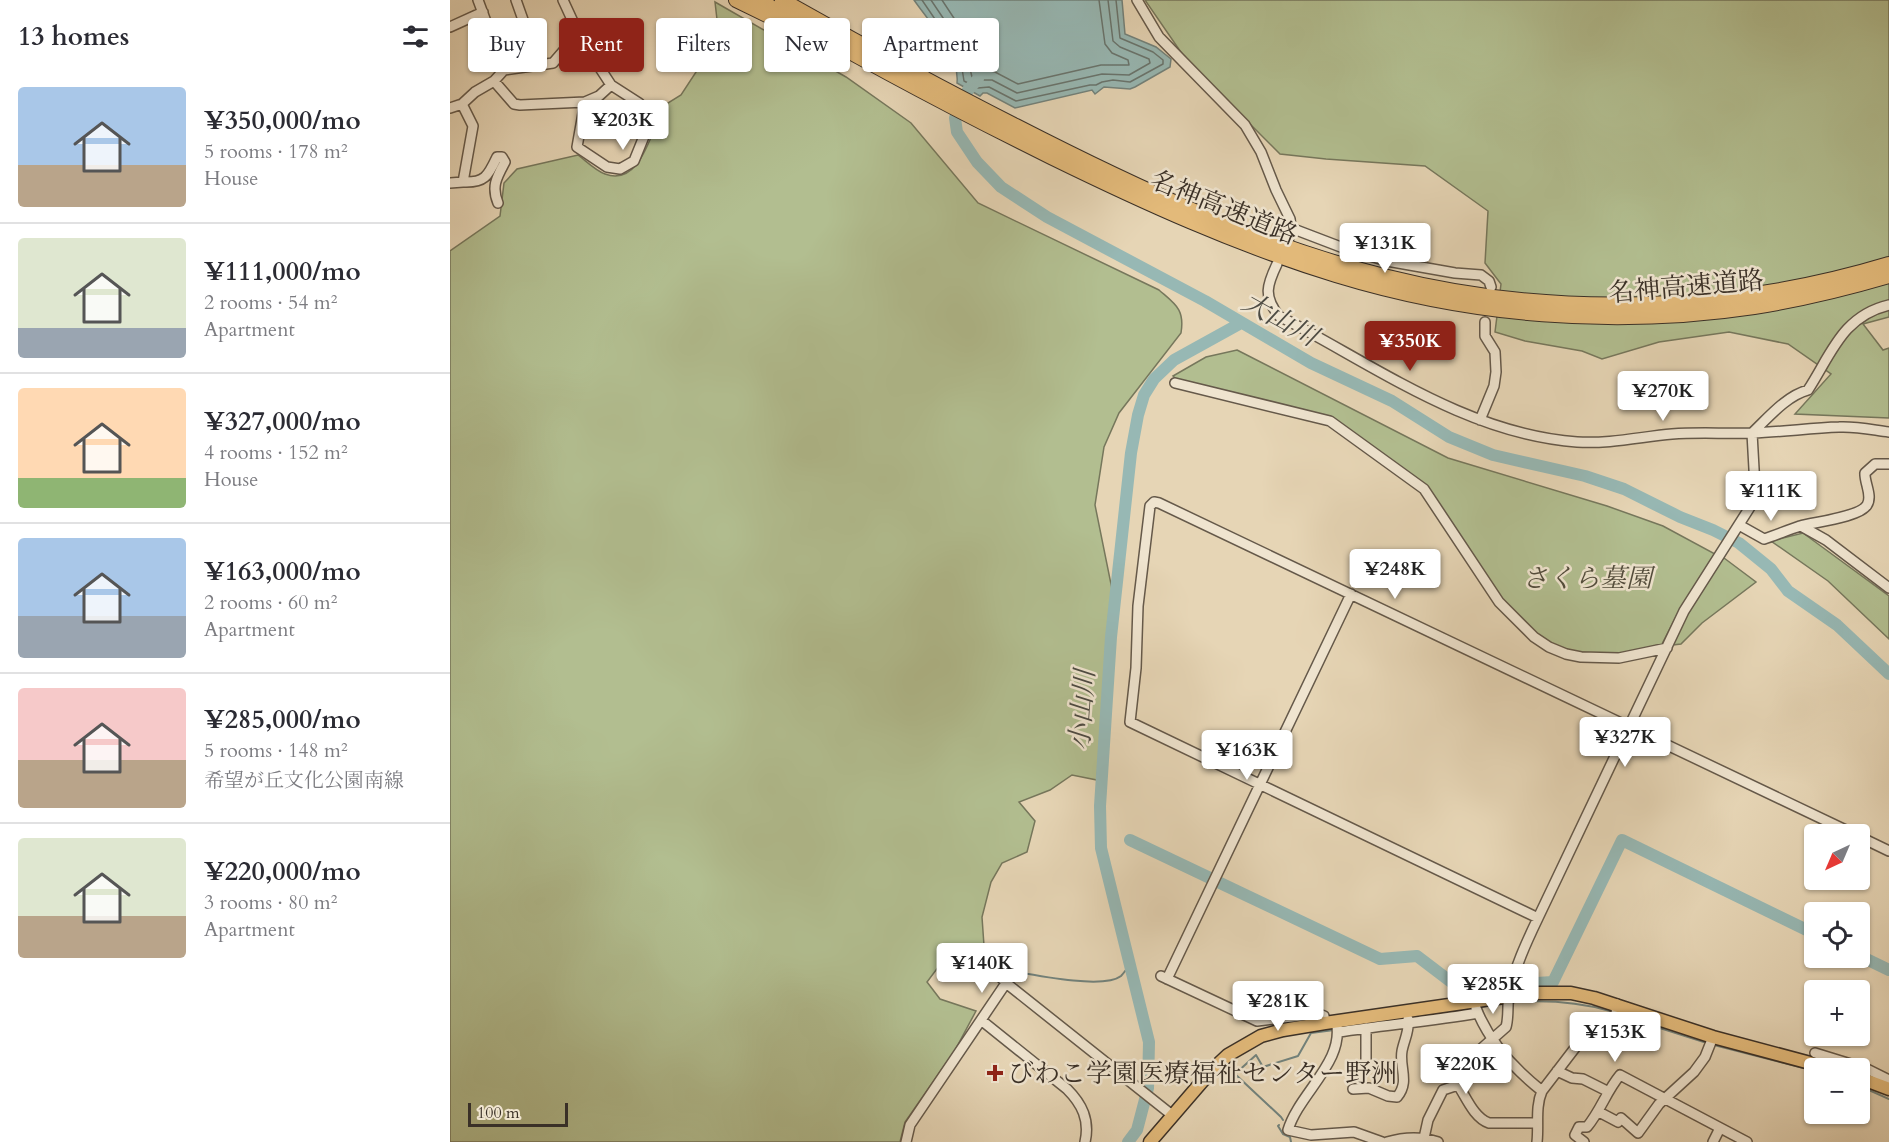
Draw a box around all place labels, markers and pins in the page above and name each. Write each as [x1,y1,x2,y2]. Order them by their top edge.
pin: ¥203K [581,100,665,151]
pin: ¥131K [1343,223,1427,274]
pin: ¥350K [1368,321,1452,372]
pin: ¥270K [1621,371,1705,422]
pin: ¥111K [1729,471,1813,522]
pin: ¥248K [1353,549,1437,600]
pin: ¥327K [1583,717,1667,768]
pin: ¥163K [1205,730,1289,781]
pin: ¥140K [940,943,1024,994]
pin: ¥285K [1451,964,1535,1015]
pin: ¥281K [1236,981,1320,1032]
pin: ¥153K [1573,1012,1657,1063]
pin: ¥220K [1424,1044,1508,1095]
place label: びわこ学園医療福祉センター野洲 [1008,1056,1397,1091]
marker: びわこ学園医療福祉センター野洲 [986,1064,1004,1082]

